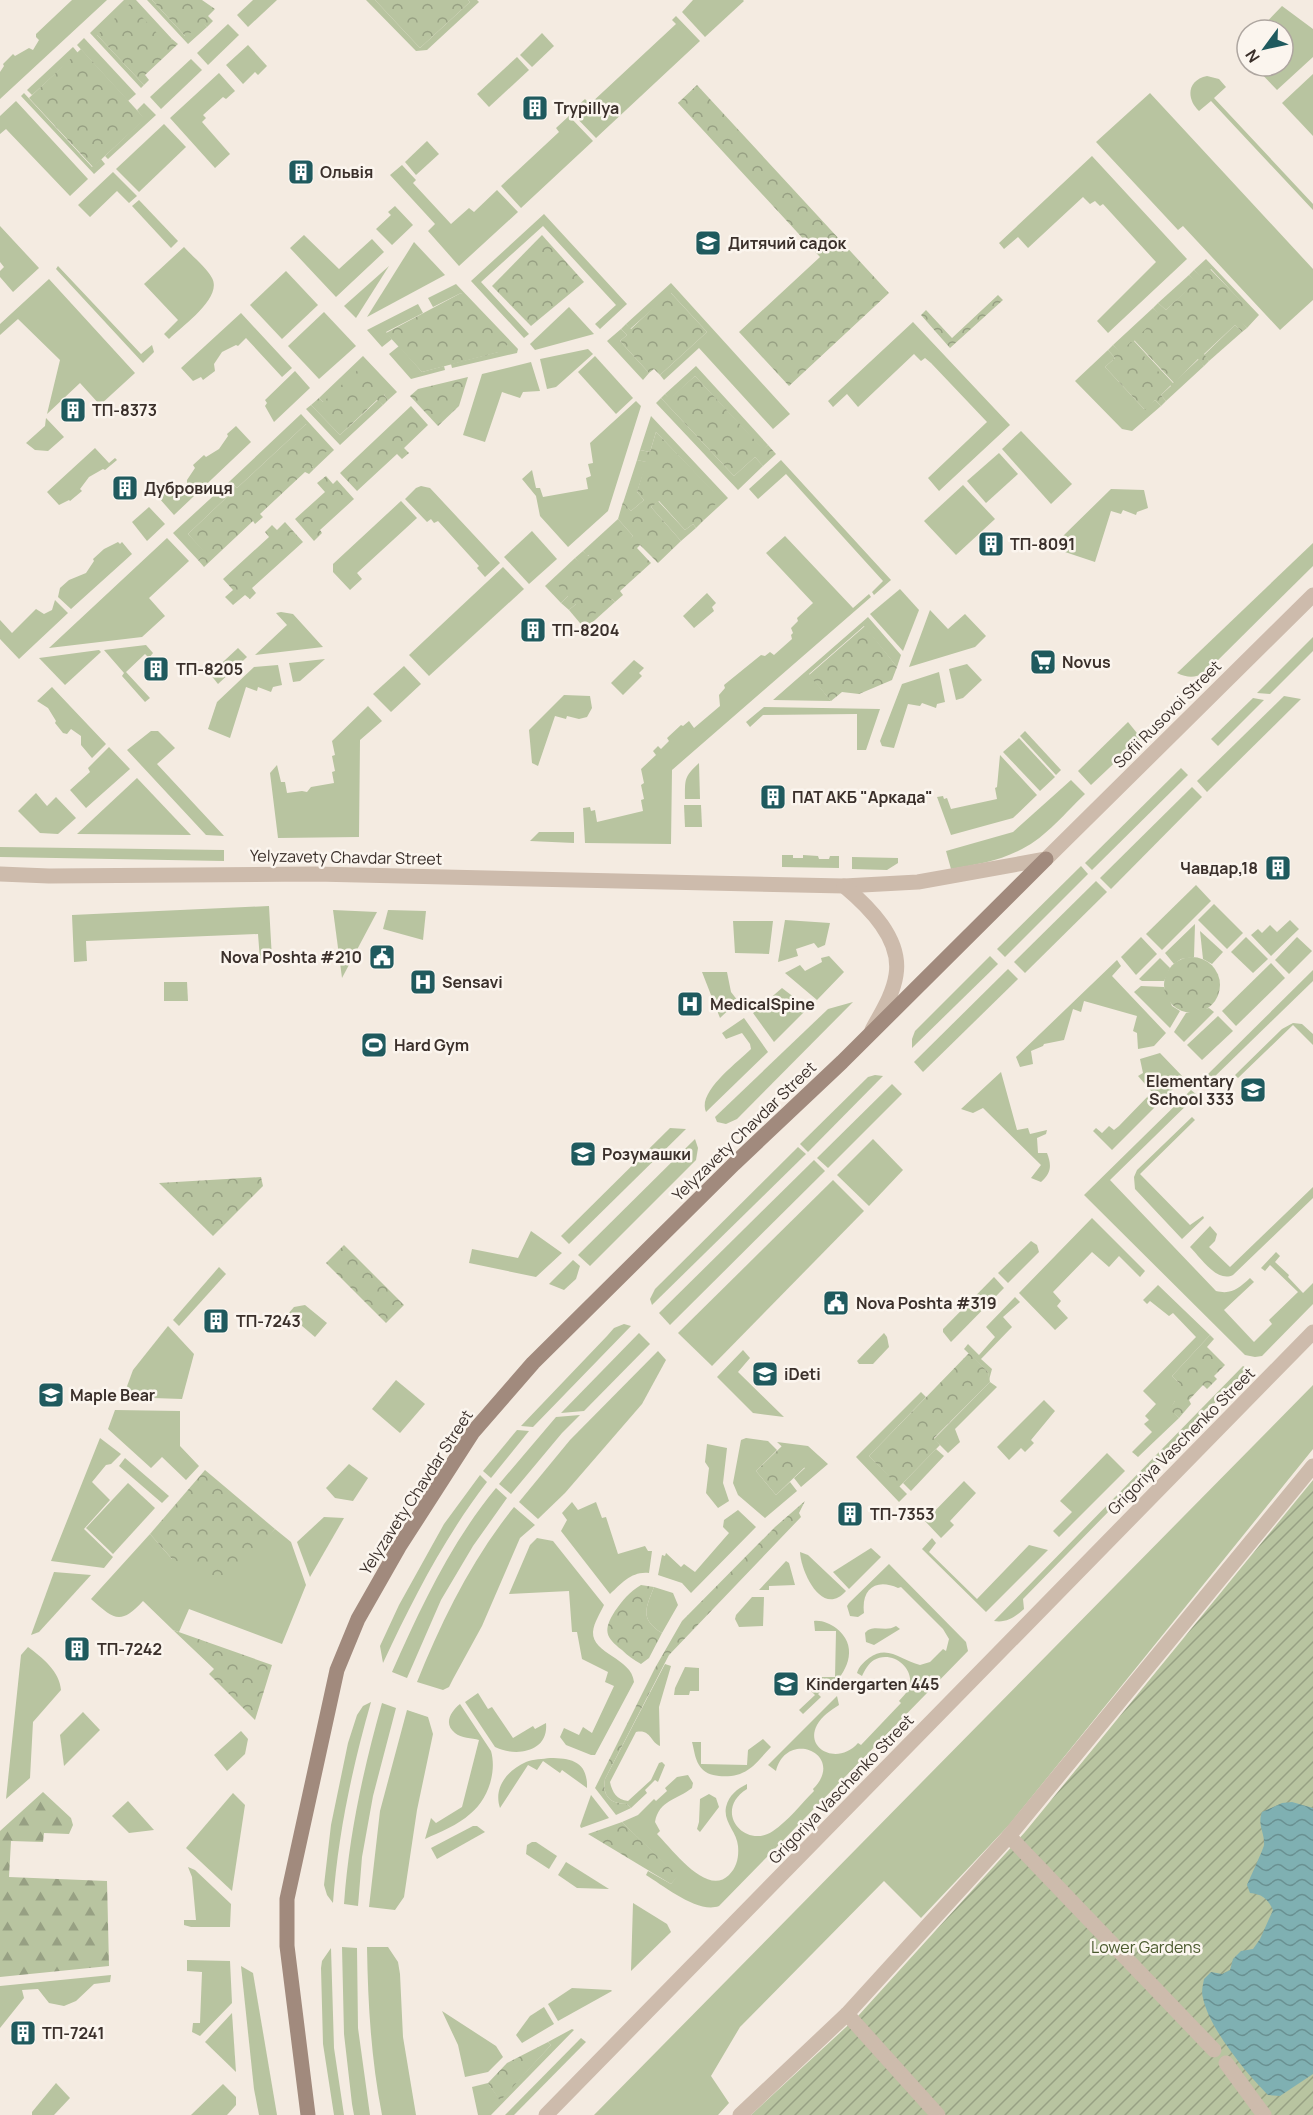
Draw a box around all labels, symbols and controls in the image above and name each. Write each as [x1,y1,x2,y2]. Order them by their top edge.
north arrow [1235,18,1295,78]
text: N [1240,45,1265,67]
building icon: Trypillya [520,93,550,123]
place label: Trypillya [554,97,619,119]
building icon: Ольвія [286,157,316,187]
place label: Ольвія [320,161,373,183]
school or university icon: Дитячий садок [693,228,723,258]
place label: Дитячий садок [728,232,847,254]
building icon: ТП-8373 [58,395,88,425]
place label: ТП-8373 [92,399,157,421]
building icon: Дубровиця [110,473,140,503]
place label: Дубровиця [144,477,233,499]
building icon: ТП-8091 [976,529,1006,559]
place label: ТП-8091 [1010,533,1075,555]
building icon: ТП-8204 [518,615,548,645]
place label: ТП-8204 [552,619,620,641]
supermarket icon: Novus [1028,647,1058,677]
place label: Novus [1062,651,1111,673]
building icon: ТП-8205 [141,654,171,684]
street label: Sofii Rusovoi Street [1108,655,1226,773]
place label: ТП-8205 [176,658,243,680]
building icon: ПАТ АКБ "Аркада" [758,782,788,812]
place label: ПАТ АКБ "Аркада" [792,786,933,808]
street label: Yelyzavety Chavdar Street [250,844,442,870]
building icon: Чавдар,18 [1263,853,1293,883]
place label: Чавдар,18 [1180,857,1258,879]
public building icon: Nova Poshta #210 [367,942,397,972]
place label: Nova Poshta #210 [220,946,362,968]
hospital icon: Sensavi [408,967,438,997]
place label: Sensavi [442,971,503,993]
hospital icon: MedicalSpine [675,989,705,1019]
place label: MedicalSpine [710,993,815,1015]
sports icon: Hard Gym [359,1030,389,1060]
place label: Hard Gym [394,1034,469,1056]
street label: Yelyzavety Chavdar Street [667,1056,821,1206]
place label: Elementary School 333 [1146,1070,1234,1110]
school or university icon: Elementary School 333 [1238,1075,1268,1105]
school or university icon: Розумашки [568,1139,598,1169]
place label: Розумашки [602,1143,691,1165]
public building icon: Nova Poshta #319 [821,1288,851,1318]
place label: Nova Poshta #319 [856,1292,997,1314]
building icon: ТП-7243 [201,1306,231,1336]
place label: ТП-7243 [236,1310,301,1332]
school or university icon: iDeti [750,1359,780,1389]
street label: Grigoriya Vaschenko Street [1102,1362,1260,1520]
place label: iDeti [784,1363,821,1385]
school or university icon: Maple Bear [36,1380,66,1410]
place label: Maple Bear [70,1384,155,1406]
street label: Yelyzavety Chavdar Street [354,1405,478,1579]
building icon: ТП-7353 [835,1499,865,1529]
place label: ТП-7353 [870,1503,935,1525]
building icon: ТП-7242 [62,1634,92,1664]
place label: ТП-7242 [97,1638,162,1660]
school or university icon: Kindergarten 445 [771,1669,801,1699]
place label: Kindergarten 445 [806,1673,939,1695]
street label: Grigoriya Vaschenko Street [764,1709,918,1869]
park label: Lower Gardens [1091,1936,1201,1958]
building icon: ТП-7241 [8,2018,38,2048]
place label: ТП-7241 [42,2022,105,2044]

